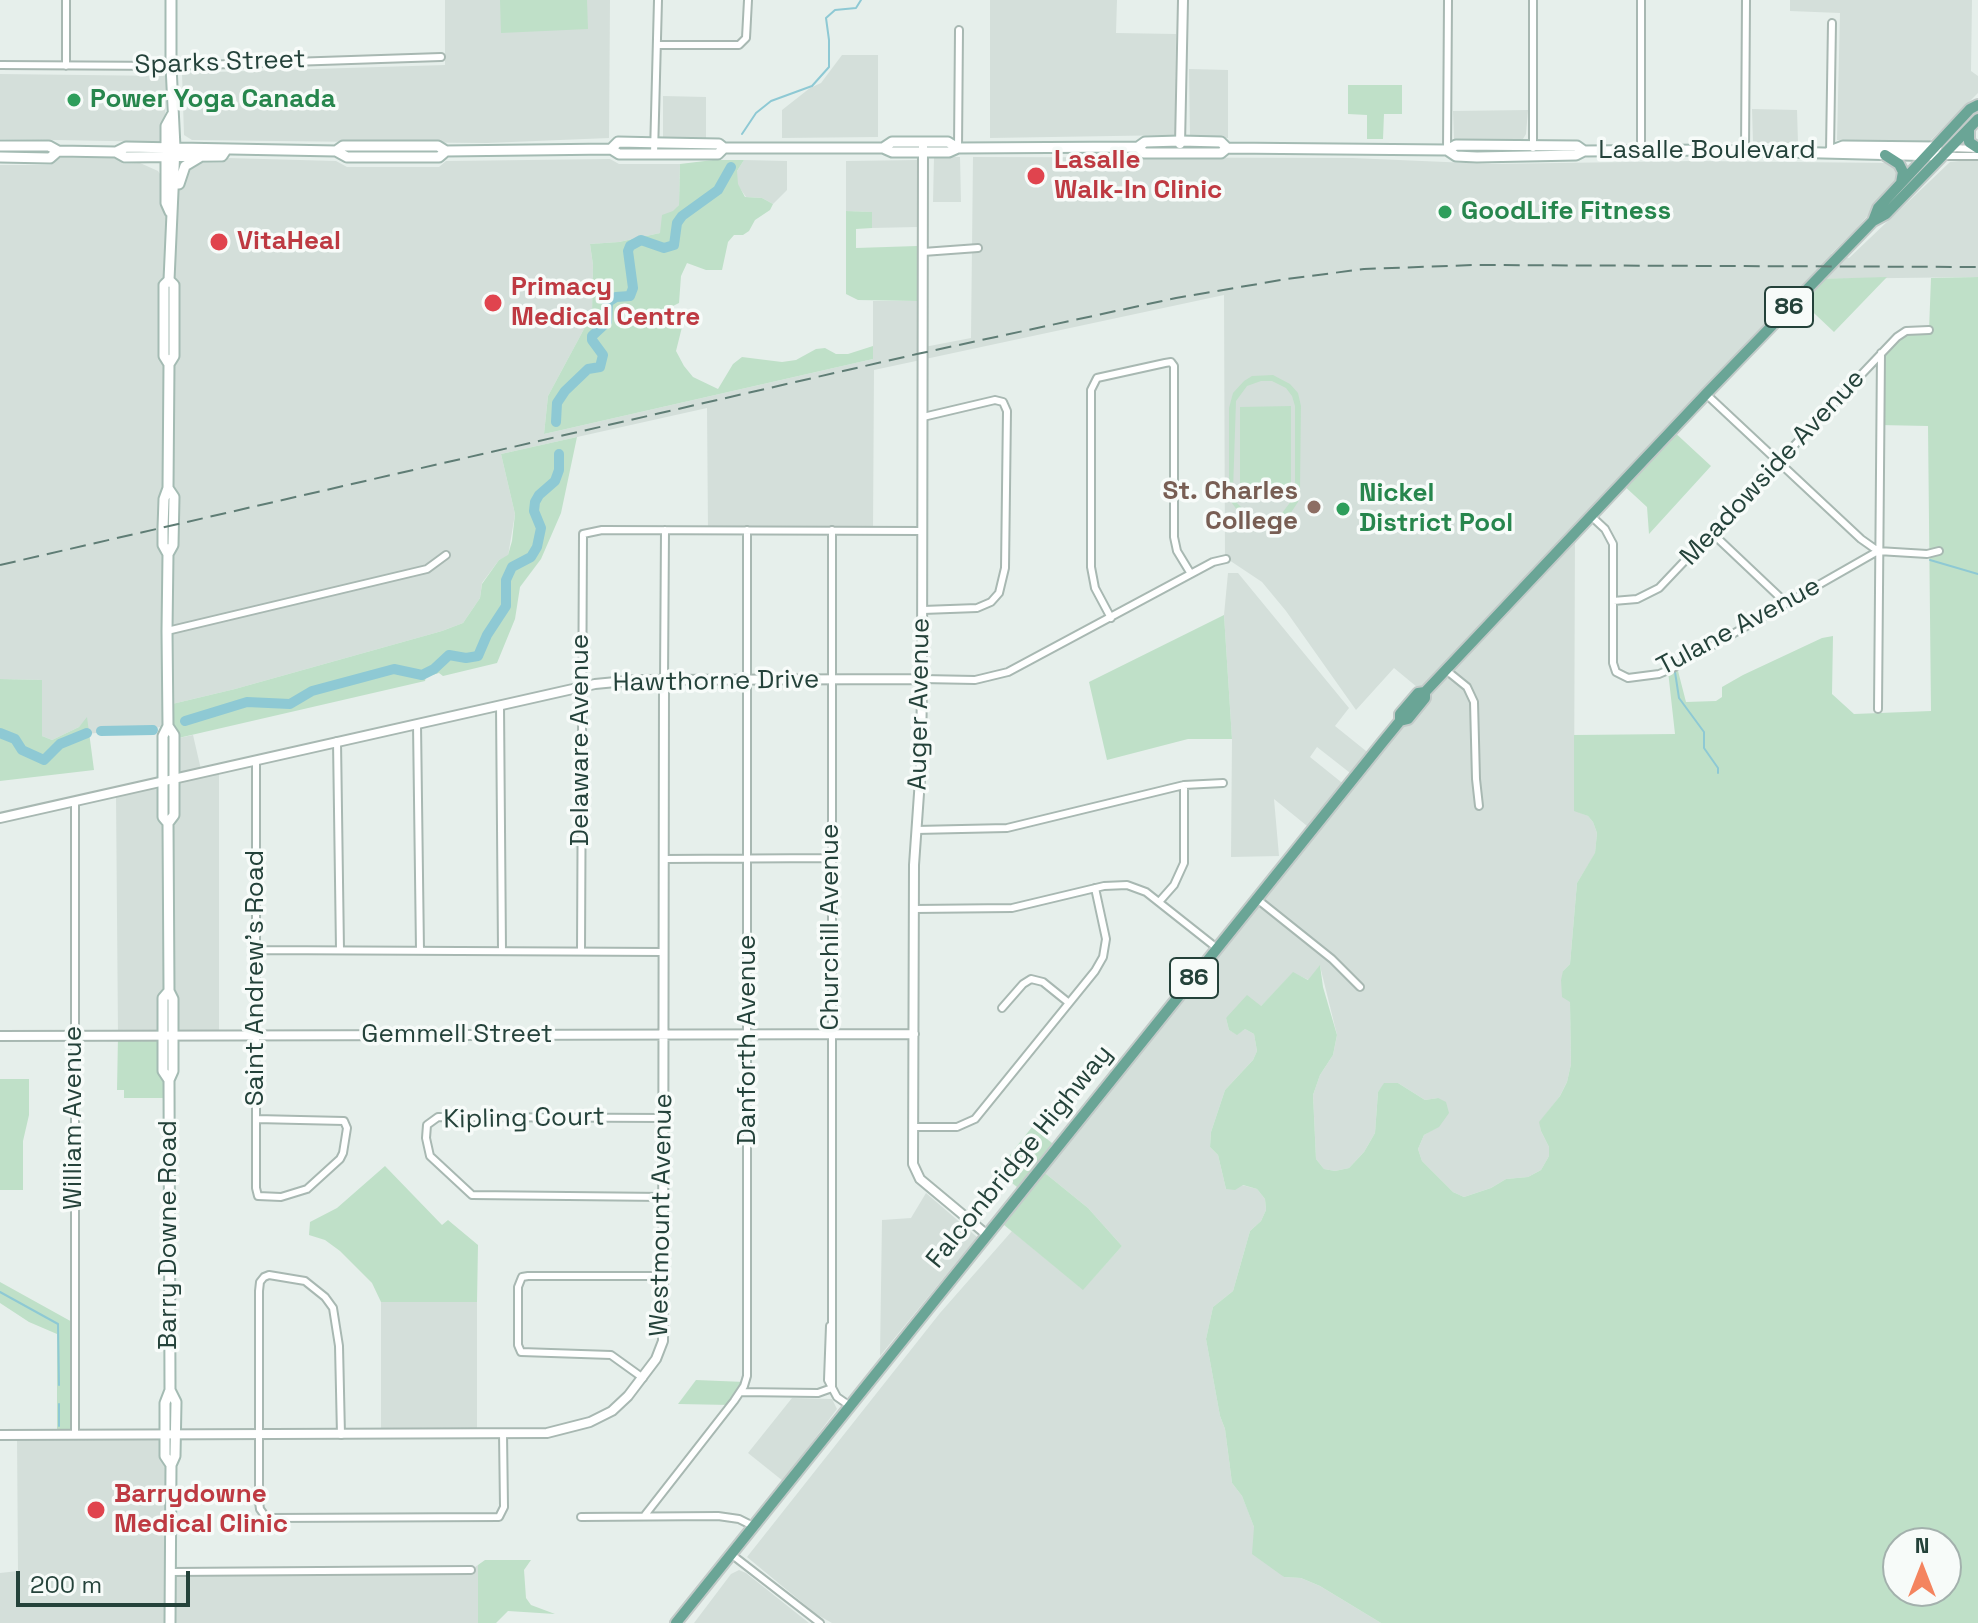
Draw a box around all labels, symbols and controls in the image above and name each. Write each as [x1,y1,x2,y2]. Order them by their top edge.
street label: Sparks Street [134,44,306,82]
place label: Power Yoga Canada [90,84,336,116]
marker: Power Yoga Canada [65,91,83,109]
street label: Lasalle Boulevard [1598,135,1816,167]
place label: Lasalle Walk-In Clinic [1054,145,1222,206]
marker: Lasalle Walk-In Clinic [1025,165,1047,187]
place label: GoodLife Fitness [1461,196,1671,228]
marker: GoodLife Fitness [1436,203,1454,221]
place label: VitaHeal [237,226,341,258]
marker: VitaHeal [208,231,230,253]
place label: Primacy Medical Centre [511,272,700,334]
road number: 86 [1765,287,1813,327]
marker: Primacy Medical Centre [482,292,504,314]
street label: Meadowside Avenue [1674,364,1872,572]
place label: St. Charles College [1162,476,1298,538]
place label: Nickel District Pool [1359,478,1513,540]
marker: St. Charles College [1305,498,1323,516]
marker: Nickel District Pool [1334,500,1352,518]
street label: Tulane Avenue [1652,571,1826,683]
street label: Auger Avenue [903,617,937,791]
street label: Delaware Avenue [565,634,597,846]
street label: Hawthorne Drive [612,665,820,699]
street label: Churchill Avenue [815,824,847,1030]
street label: Saint Andrew's Road [240,850,272,1106]
street label: Danforth Avenue [732,935,764,1145]
road number: 86 [1170,958,1218,998]
street label: Gemmell Street [361,1019,553,1051]
street label: William Avenue [58,1026,90,1210]
street label: Falconbridge Highway [920,1039,1120,1275]
street label: Westmount Avenue [644,1093,680,1337]
street label: Kipling Court [443,1102,605,1136]
street label: Barry Downe Road [153,1120,185,1350]
place label: Barrydowne Medical Clinic [114,1479,288,1540]
marker: Barrydowne Medical Clinic [85,1499,107,1521]
north arrow [1882,1527,1962,1607]
text: N [1915,1531,1929,1559]
scale bar [20,1555,194,1605]
text: 200 m [30,1569,102,1600]

